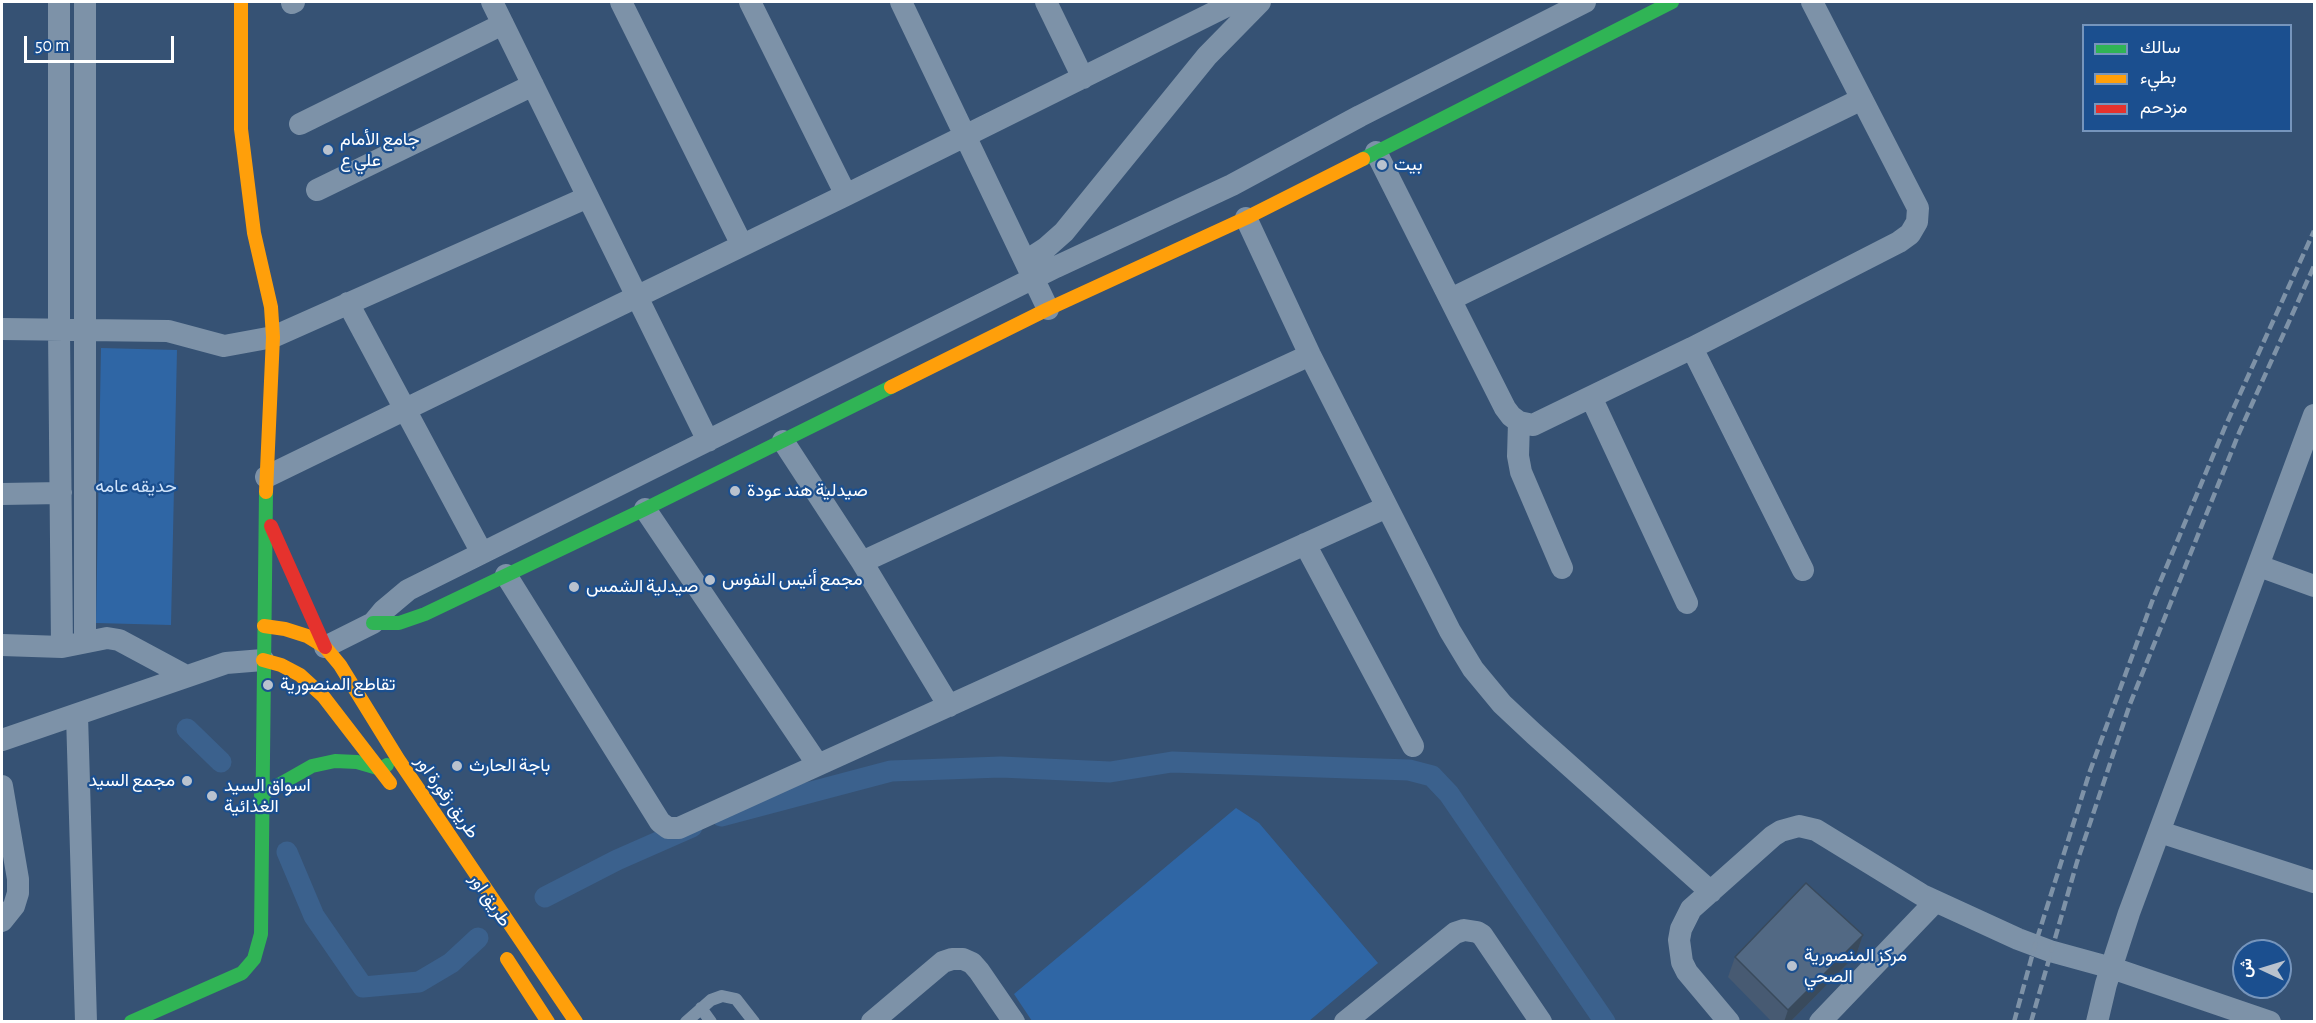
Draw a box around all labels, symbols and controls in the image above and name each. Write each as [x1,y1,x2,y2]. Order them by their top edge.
scale bar [27,24,177,62]
legend [2082,24,2292,132]
text: 50 m [35,37,69,55]
text: سالك [2140,39,2180,57]
text: بطيء [2140,69,2176,87]
text: مزدحم [2140,99,2187,117]
place label: جامع الأمام علي ع [340,129,420,172]
marker: جامع الأمام علي ع [321,143,335,157]
place label: بيت [1394,154,1423,176]
marker: بيت [1375,158,1389,172]
park label: حديقه عامه [95,476,177,498]
place label: صيدلية هند عودة [747,480,868,502]
marker: صيدلية هند عودة [728,484,742,498]
place label: مجمع أنيس النفوس [722,569,863,591]
marker: مجمع أنيس النفوس [703,573,717,587]
place label: صيدلية الشمس [586,576,698,598]
marker: صيدلية الشمس [567,580,581,594]
place label: تقاطع المنصورية [280,674,395,696]
marker: تقاطع المنصورية [261,678,275,692]
street label: طريق زقورة اور [410,751,484,843]
place label: باجة الحارث [469,755,550,777]
marker: باجة الحارث [450,759,464,773]
place label: مجمع السيد [88,770,175,792]
marker: مجمع السيد [180,774,194,788]
place label: اسواق السيد الغذائية [224,775,311,818]
marker: اسواق السيد الغذائية [205,789,219,803]
street label: طريق اور [464,869,516,931]
north arrow [2232,939,2292,999]
place label: مركز المنصورية الصحي [1804,945,1907,988]
text: ش [2237,958,2255,978]
marker: مركز المنصورية الصحي [1785,959,1799,973]

